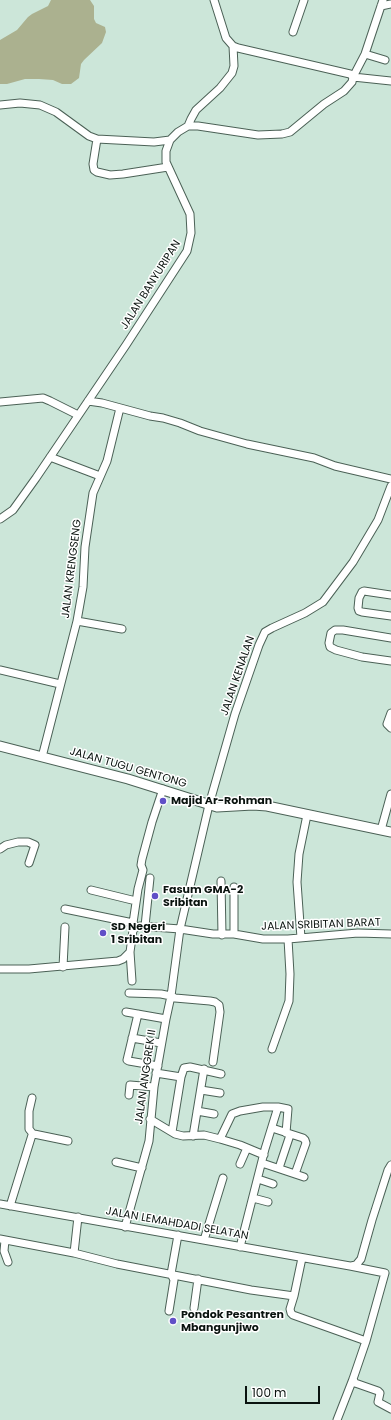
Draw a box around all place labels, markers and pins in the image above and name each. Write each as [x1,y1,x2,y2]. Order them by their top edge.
place label: Majid Ar-Rohman [171,794,272,808]
marker: Majid Ar-Rohman [158,796,168,806]
place label: Fasum GMA-2 Sribitan [163,883,243,909]
marker: Fasum GMA-2 Sribitan [150,891,160,901]
place label: SD Negeri 1 Sribitan [111,920,165,946]
marker: SD Negeri 1 Sribitan [98,928,108,938]
place label: Pondok Pesantren Mbangunjiwo [181,1308,284,1334]
marker: Pondok Pesantren Mbangunjiwo [168,1316,178,1326]

